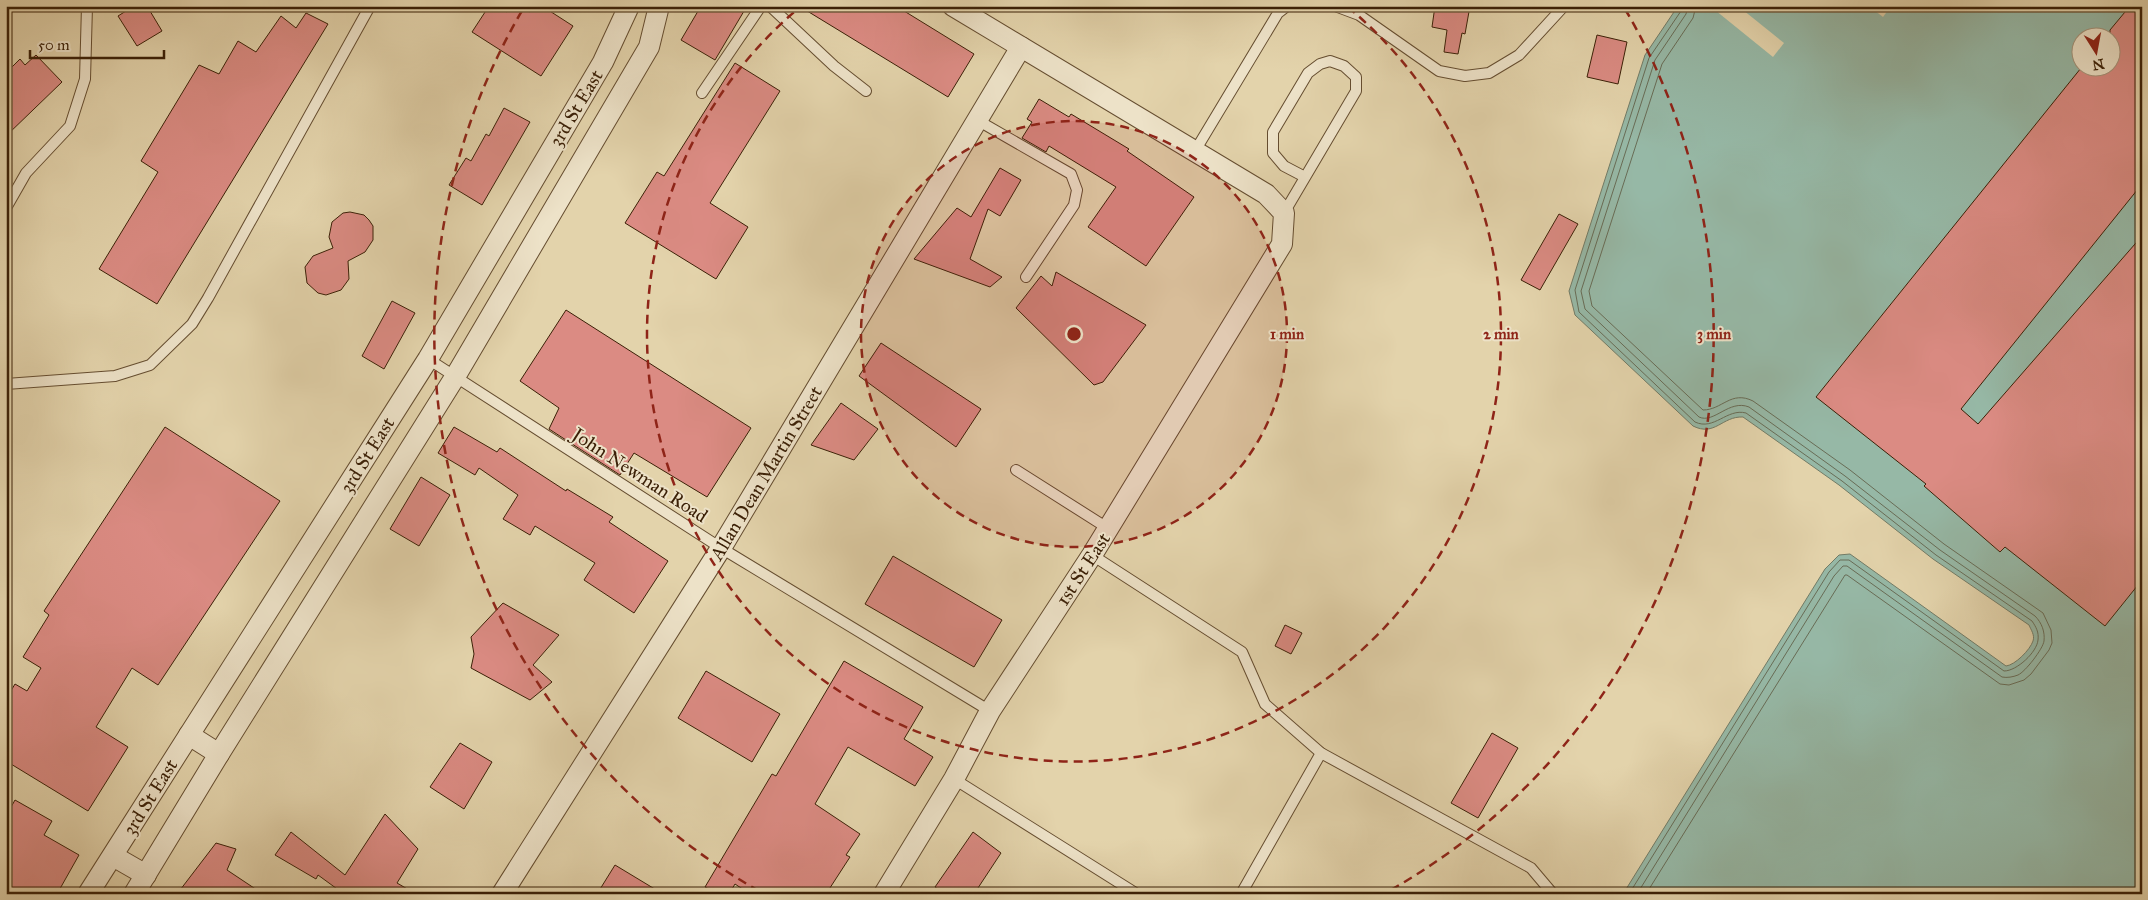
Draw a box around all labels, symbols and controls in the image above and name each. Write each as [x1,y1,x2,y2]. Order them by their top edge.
scale bar [30,28,164,60]
north arrow [2070,28,2120,78]
text: 50 m [38,36,70,54]
text: N [2091,55,2106,74]
street label: 3rd St East [544,65,608,150]
centre of rings [1065,325,1083,343]
text: 1 min [1270,325,1305,343]
text: 2 min [1483,325,1520,343]
text: 3 min [1697,325,1732,344]
street label: Allan Dean Martin Street [704,382,827,565]
street label: 3rd St East [335,413,399,497]
street label: John Newman Road [566,422,712,528]
street label: 1st St East [1051,528,1115,610]
street label: 3rd St East [118,755,182,839]

